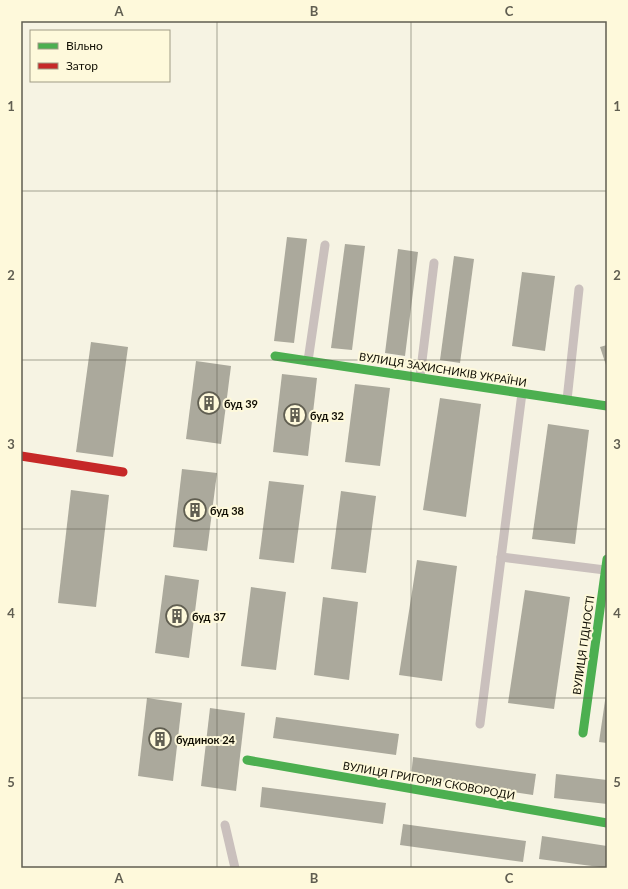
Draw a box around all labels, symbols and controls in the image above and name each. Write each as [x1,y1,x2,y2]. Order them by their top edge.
text: A [113,3,124,19]
text: B [310,3,319,19]
text: C [505,3,514,19]
legend [30,30,170,82]
text: Вільно [66,38,103,53]
text: Затор [66,58,98,73]
text: 1 [7,98,15,114]
text: 1 [613,98,621,114]
text: 2 [7,267,15,283]
text: 2 [613,267,621,283]
street label: ВУЛИЦЯ ЗАХИСНИКІВ УКРАЇНИ [358,349,528,389]
building icon: буд 39 [196,390,222,416]
place label: буд 39 [224,397,258,410]
building icon: буд 32 [282,402,308,428]
place label: буд 32 [310,409,344,422]
text: 3 [7,436,15,452]
text: 3 [613,436,621,452]
building icon: буд 38 [182,497,208,523]
place label: буд 38 [210,504,244,517]
street label: ВУЛИЦЯ ГІДНОСТІ [570,595,596,695]
building icon: буд 37 [164,603,190,629]
text: 4 [7,605,15,621]
text: 4 [613,605,621,621]
place label: буд 37 [192,610,226,623]
building icon: будинок 24 [147,726,173,752]
place label: будинок 24 [176,733,236,746]
street label: ВУЛИЦЯ ГРИГОРІЯ СКОВОРОДИ [342,758,516,802]
text: 5 [7,774,15,790]
text: 5 [613,774,621,790]
text: A [113,870,124,886]
text: B [310,870,319,886]
text: C [505,870,514,886]

